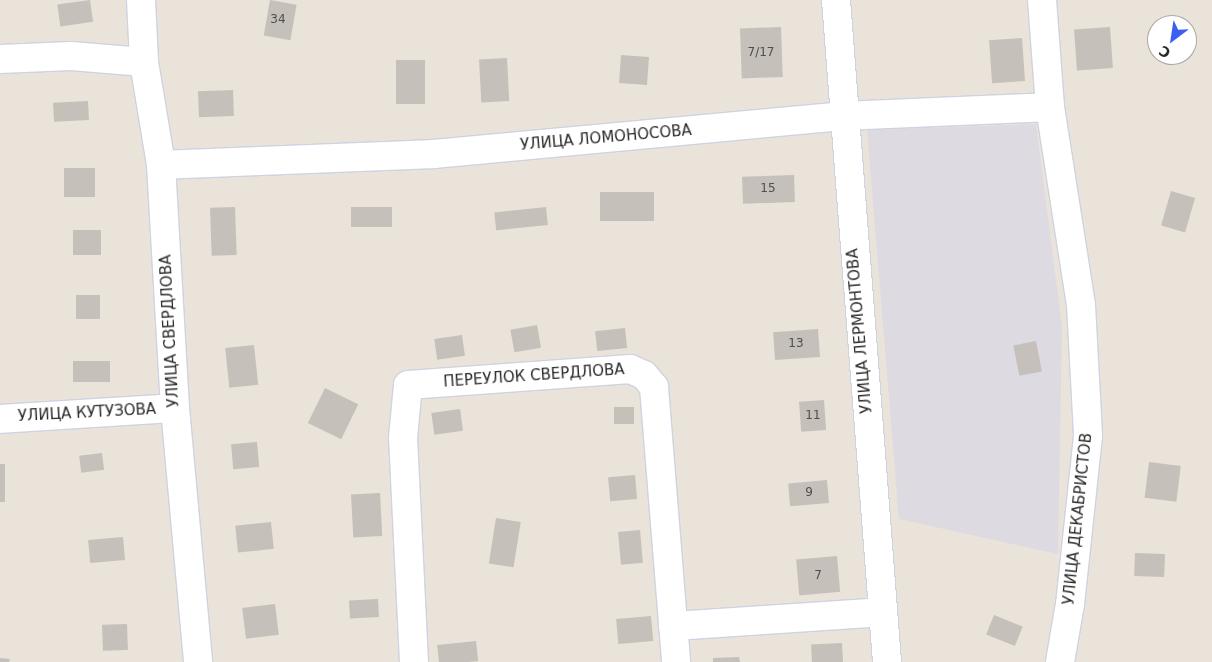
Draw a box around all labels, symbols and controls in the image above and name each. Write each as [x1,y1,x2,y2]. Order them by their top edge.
house number: 34 [270,13,286,27]
north arrow [1147,15,1197,65]
text: С [1156,42,1173,62]
house number: 7/17 [748,46,774,60]
street label: УЛИЦА ЛОМОНОСОВА [520,122,692,154]
house number: 15 [760,182,776,196]
street label: УЛИЦА ЛЕРМОНТОВА [844,248,876,414]
street label: УЛИЦА СВЕРДЛОВА [157,254,183,408]
house number: 13 [788,337,804,351]
street label: ПЕРЕУЛОК СВЕРДЛОВА [443,361,625,391]
street label: УЛИЦА КУТУЗОВА [17,400,157,426]
house number: 11 [805,409,821,423]
street label: УЛИЦА ДЕКАБРИСТОВ [1060,432,1096,606]
house number: 9 [805,486,813,500]
house number: 7 [814,569,822,583]

